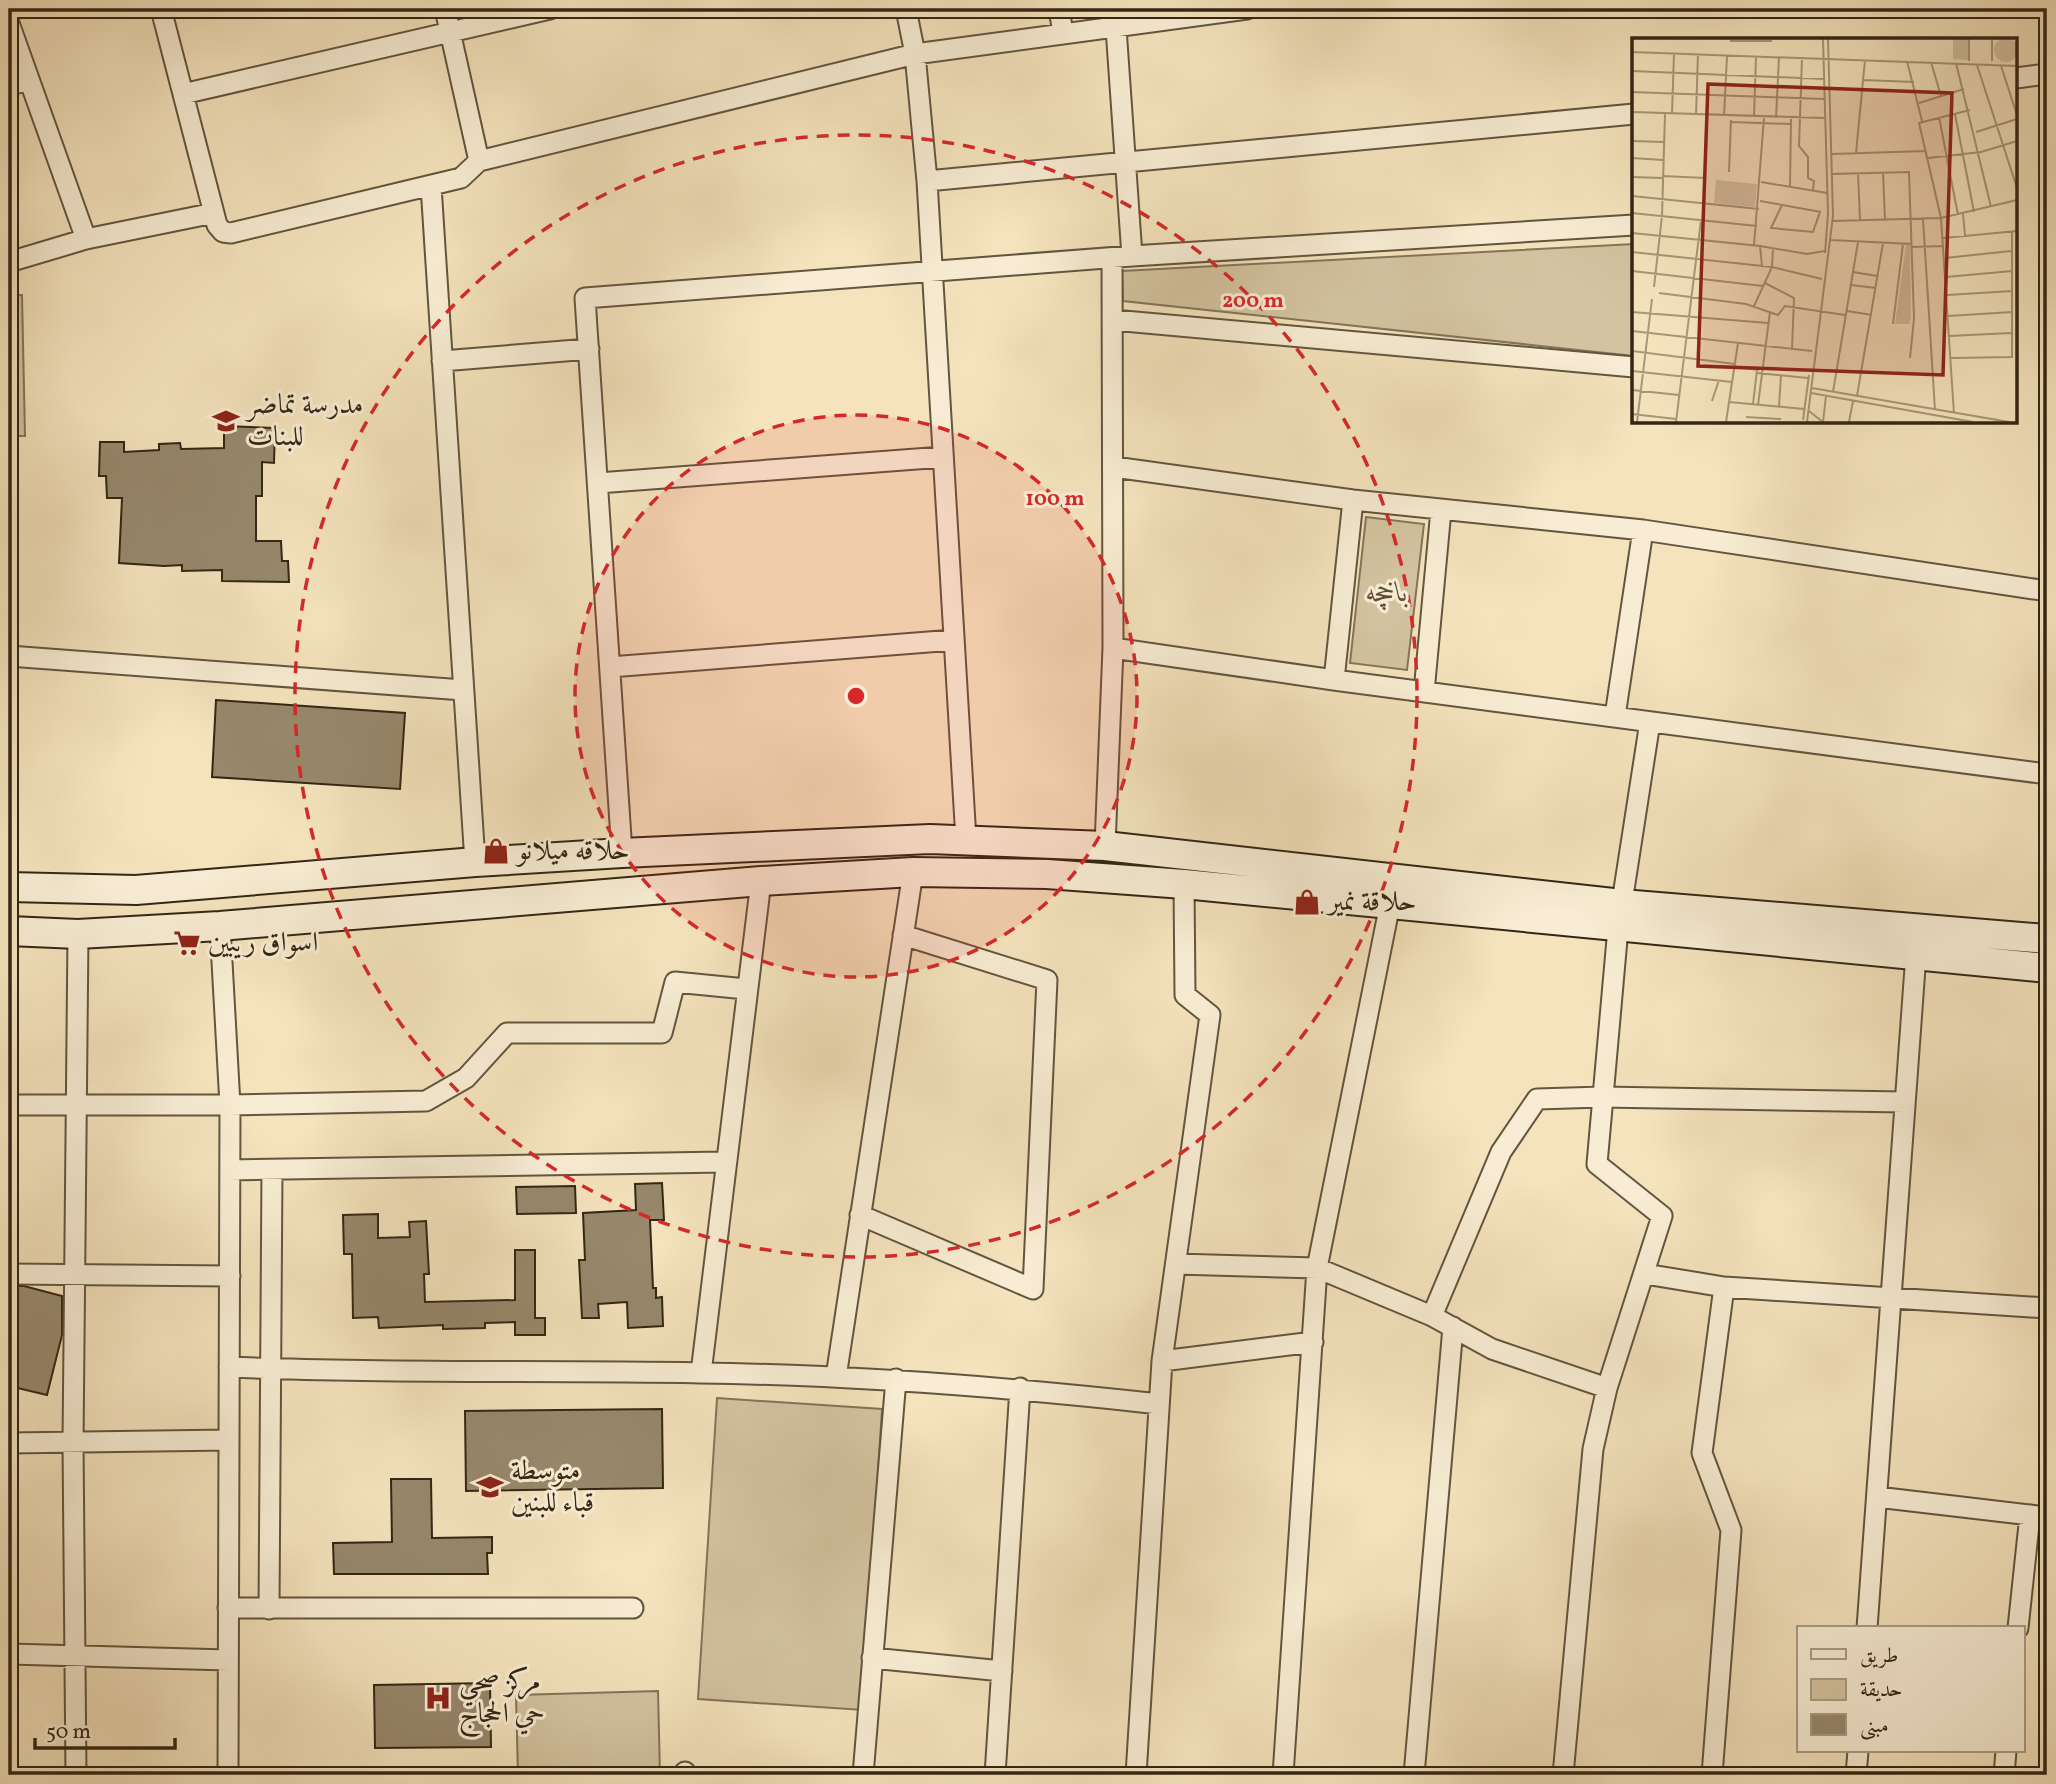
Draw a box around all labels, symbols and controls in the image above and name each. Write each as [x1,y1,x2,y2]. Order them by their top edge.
inset map [1632,38,2018,424]
text: 200 m [1222,287,1284,316]
place label: مدرسة تماضر للبنات [244,386,363,457]
school or university icon: مدرسة تماضر للبنات [211,406,241,436]
text: 100 m [1025,485,1085,514]
park label: باخچە [1366,574,1408,613]
centre of rings [844,684,868,708]
place label: حلاقه ميلانو [514,832,630,871]
shop icon: حلاقه ميلانو [481,836,511,866]
place label: حلاقة نمير [1325,883,1416,922]
shop icon: حلاقة نمير [1292,887,1322,917]
place label: اسواق ريبين [208,924,318,963]
supermarket icon: اسواق ريبين [172,928,202,958]
place label: متوسطة قباء للبنين [511,1452,594,1523]
school or university icon: متوسطة قباء للبنين [475,1472,505,1502]
legend [1797,1626,2024,1752]
text: طريق [1860,1642,1898,1671]
place label: مركز صحي حي الحجاج [459,1663,545,1738]
text: حديقة [1860,1676,1903,1705]
hospital icon: مركز صحي حي الحجاج [423,1683,453,1713]
scale bar [35,1707,175,1751]
text: مبنى [1860,1712,1889,1741]
text: 50 m [46,1718,91,1747]

